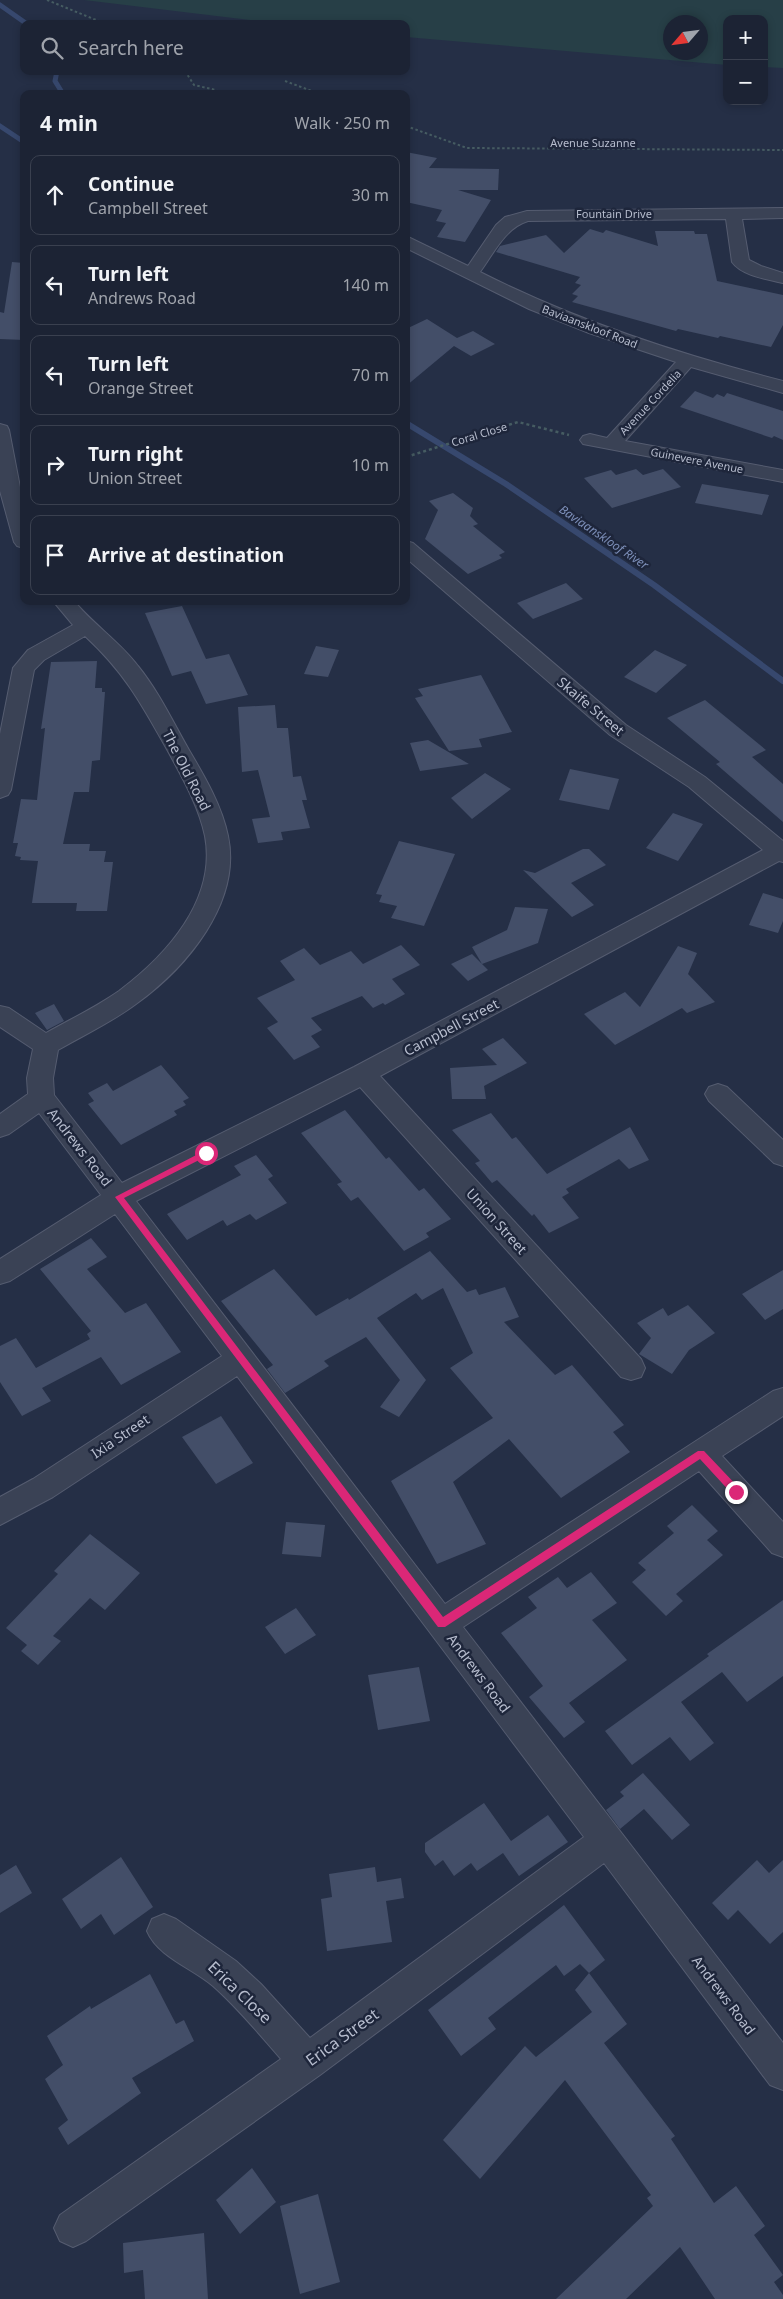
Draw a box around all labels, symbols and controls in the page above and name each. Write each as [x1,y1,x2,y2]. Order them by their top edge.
north arrow [663,15,708,60]
map controls [723,15,768,105]
button: + [723,15,768,60]
search box [20,20,410,75]
icon: search [38,34,66,62]
text: Search here [78,35,184,61]
button: − [723,60,768,105]
text: 4 min [40,109,98,137]
text: Walk · 250 m [295,112,390,134]
street label: Avenue Suzanne [550,135,636,150]
text: Continue [88,171,174,197]
icon: ahead [41,181,69,209]
text: 30 m [352,184,389,206]
text: Campbell Street [88,197,208,219]
street label: Fountain Drive [576,206,652,221]
text: Turn left [88,261,169,287]
icon: left [41,271,69,299]
text: 140 m [342,274,389,296]
text: Andrews Road [88,287,196,309]
street label: Baviaanskloof Road [540,301,640,351]
text: Turn left [88,351,169,377]
icon: left [41,361,69,389]
text: 70 m [352,364,389,386]
street label: Avenue Cordelia [616,366,684,438]
text: Orange Street [88,377,193,399]
street label: Coral Close [449,418,509,450]
text: Turn right [88,441,183,467]
street label: Guinevere Avenue [649,444,745,476]
icon: right [41,451,69,479]
text: 10 m [352,454,389,476]
text: Union Street [88,467,182,489]
water label: Baviaanskloof River [556,501,653,574]
icon: arrive [41,541,69,569]
text: Arrive at destination [88,542,284,568]
street label: Skaife Street [553,672,629,740]
street label: The Old Road [158,726,216,814]
street label: Campbell Street [400,994,502,1060]
street label: Andrews Road [43,1104,117,1190]
route start [195,1142,218,1165]
street label: Union Street [462,1184,532,1258]
street label: Ixia Street [87,1410,153,1462]
route end [725,1481,748,1504]
street label: Andrews Road [443,1630,515,1716]
street label: Andrews Road [688,1952,760,2038]
street label: Erica Close [203,1956,277,2028]
street label: Erica Street [301,2003,383,2071]

